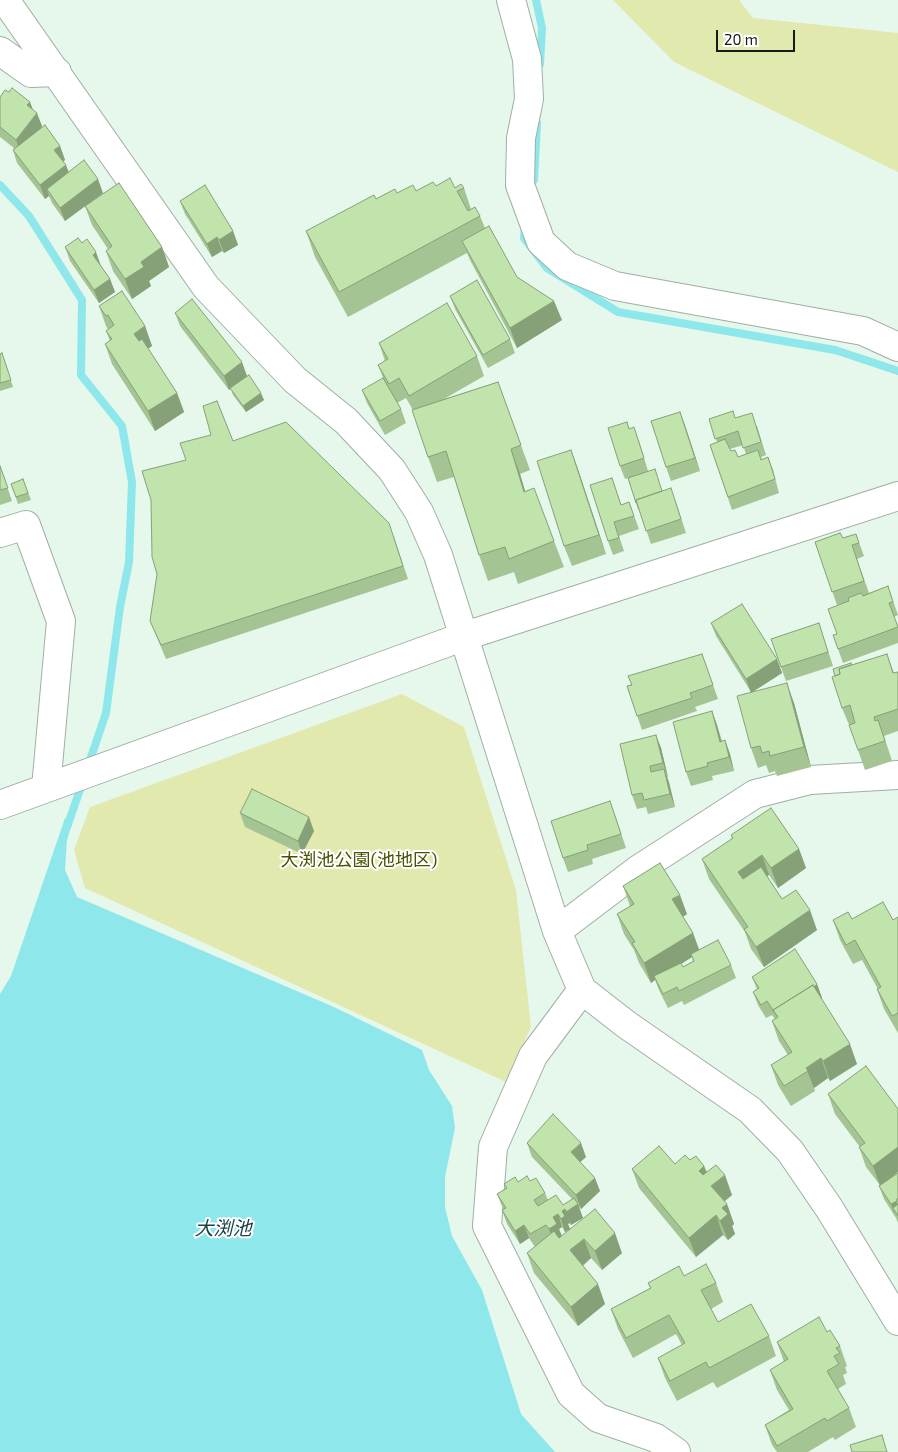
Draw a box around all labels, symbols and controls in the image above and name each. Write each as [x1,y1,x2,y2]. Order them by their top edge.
scale bar [718,20,797,52]
text: 20 m [724,30,758,48]
park label: 大渕池公園(池地区) [281,849,437,871]
water label: 大渕池 [195,1218,251,1240]

